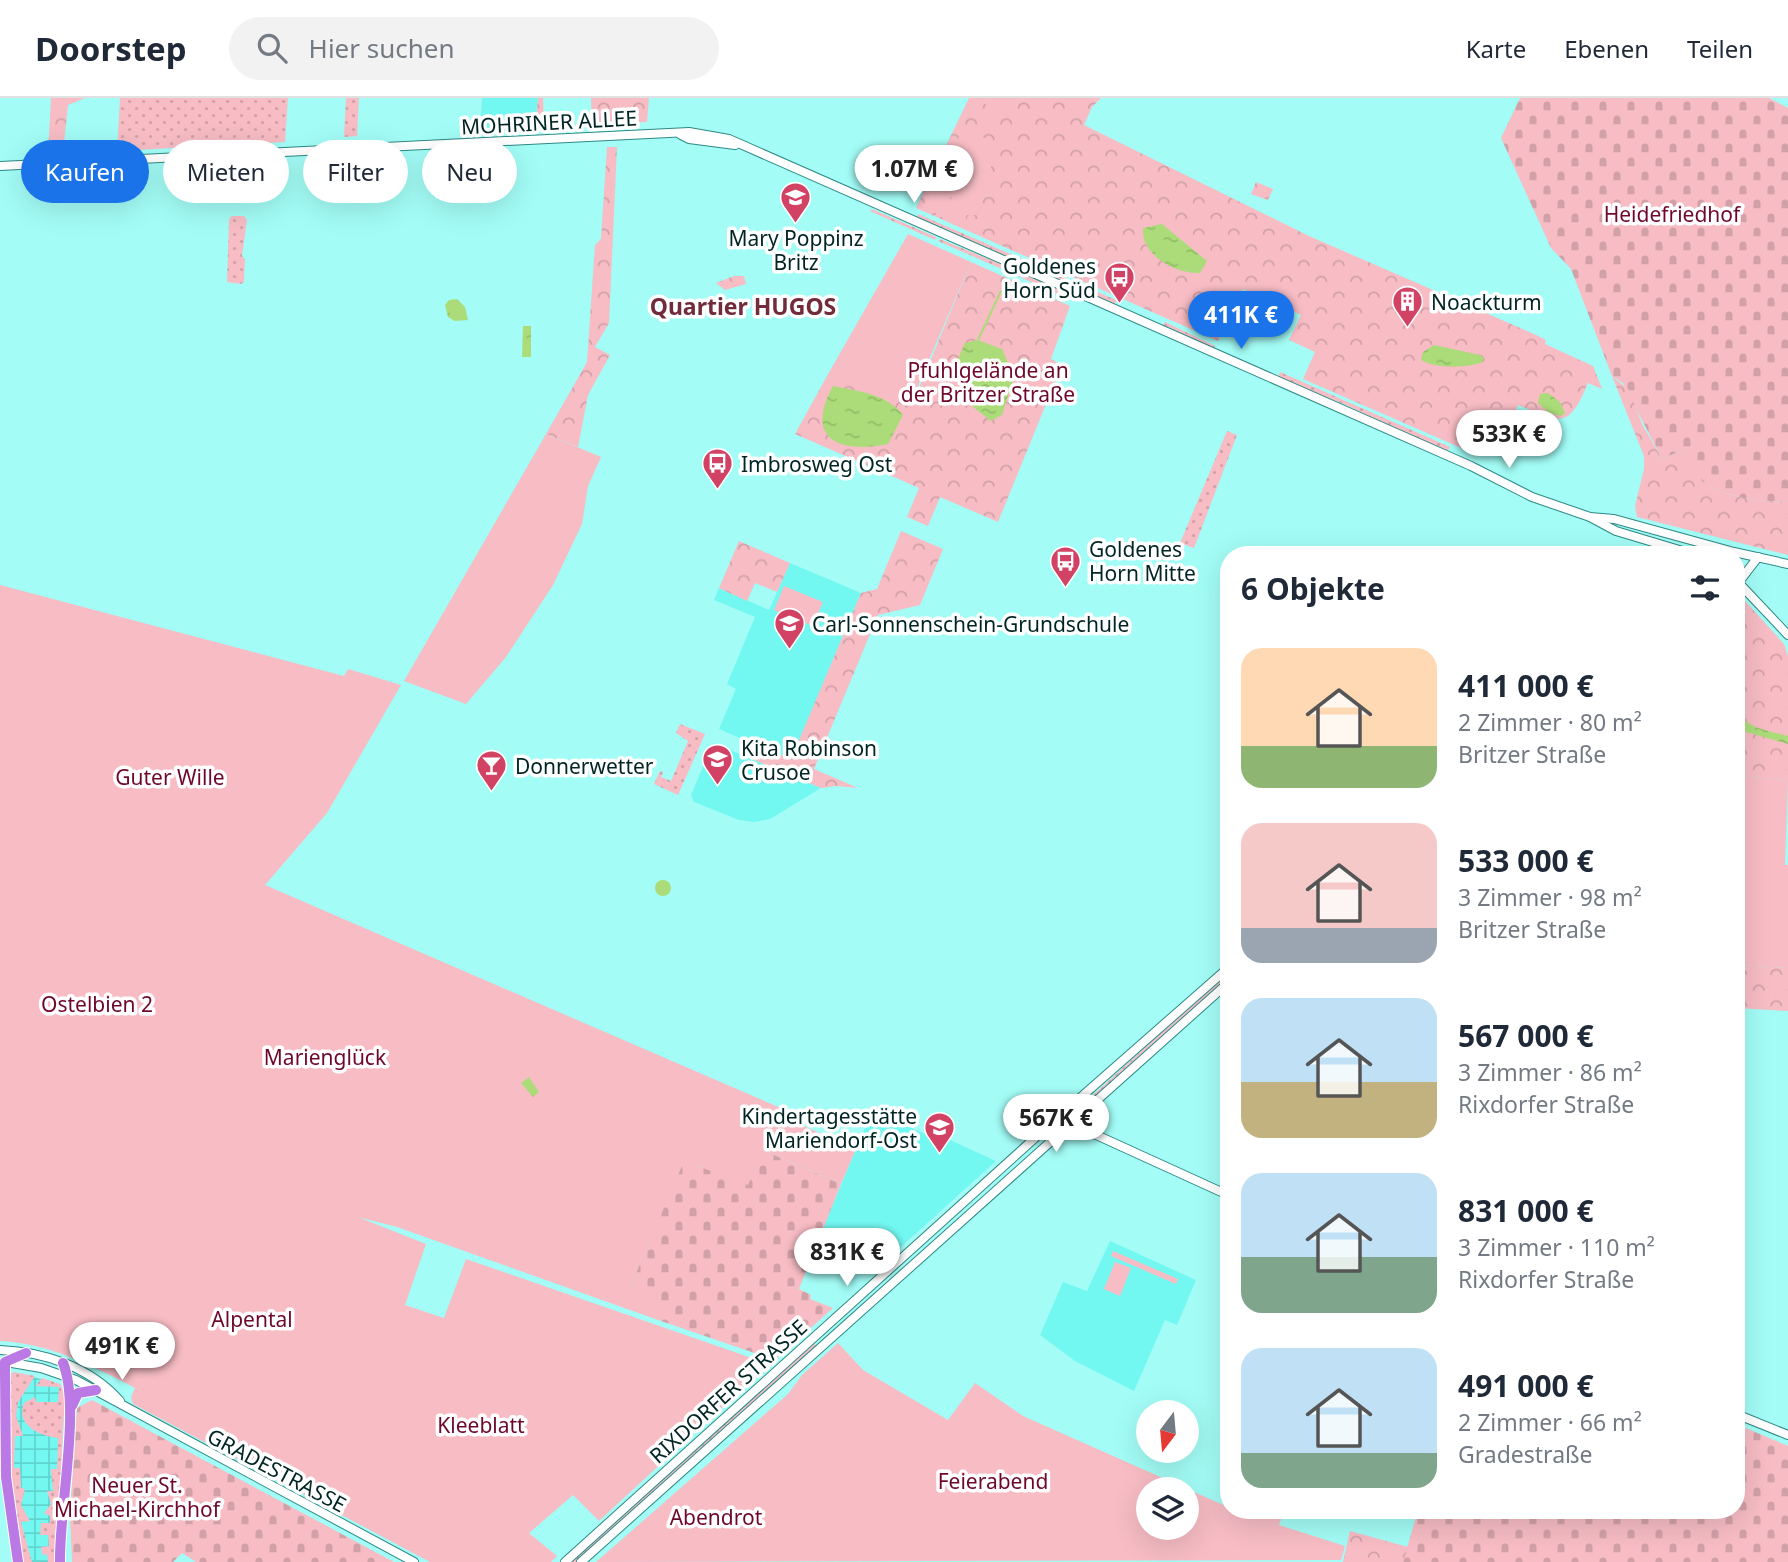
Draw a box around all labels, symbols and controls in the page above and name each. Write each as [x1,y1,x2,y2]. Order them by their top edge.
search box [229,17,719,80]
text: Doorstep [35,26,187,71]
icon: search [253,29,291,67]
text: Hier suchen [309,30,455,66]
text: Karte [1466,32,1526,65]
text: Ebenen [1564,32,1649,65]
text: Teilen [1687,32,1753,65]
street label: MOHRINER ALLEE [460,103,638,141]
chip: Kaufen [21,140,149,203]
chip: Mieten [163,140,289,203]
chip: Filter [303,140,408,203]
chip: Neu [422,140,517,203]
pin: 1.07M € [849,146,979,205]
text: 1.07M € [871,152,957,184]
school or university icon: Mary Poppinz Britz [779,181,813,225]
park label: Heidefriedhof [1604,200,1742,228]
place label: Mary Poppinz Britz [728,224,864,276]
place label: Goldenes Horn Süd [1003,252,1096,304]
bus stop icon: Goldenes Horn Süd [1102,261,1136,305]
building icon: Noackturm [1391,285,1425,329]
place label: Noackturm [1431,288,1542,316]
district label: Quartier HUGOS [650,290,836,322]
pin: 411K € [1184,292,1298,351]
text: 411K € [1204,298,1278,330]
park label: Pfuhlgelände an der Britzer Straße [901,356,1075,408]
pin: 533K € [1452,410,1566,470]
text: 533K € [1472,417,1546,449]
bus stop icon: Imbrosweg Ost [701,447,735,491]
place label: Imbrosweg Ost [741,450,893,478]
place label: Goldenes Horn Mitte [1089,535,1196,587]
bus stop icon: Goldenes Horn Mitte [1049,544,1083,588]
text: 6 Objekte [1241,568,1385,609]
icon: filters [1686,569,1724,607]
school or university icon: Carl-Sonnenschein-Grundschule [772,607,806,651]
place label: Carl-Sonnenschein-Grundschule [812,610,1129,638]
text: 411 000 € [1458,665,1594,706]
icon: home [1297,676,1381,760]
text: 2 Zimmer · 80 m² [1458,706,1642,738]
place label: Kita Robinson Crusoe [741,734,877,786]
text: Britzer Straße [1458,738,1606,770]
school or university icon: Kita Robinson Crusoe [701,743,735,787]
bar icon: Donnerwetter [475,749,509,793]
place label: Donnerwetter [515,752,654,780]
park label: Guter Wille [115,763,225,791]
text: 533 000 € [1458,840,1594,881]
icon: home [1297,851,1381,935]
text: 3 Zimmer · 98 m² [1458,881,1642,913]
text: Britzer Straße [1458,913,1606,945]
park label: Ostelbien 2 [41,990,153,1018]
text: 567 000 € [1458,1015,1594,1056]
icon: home [1297,1026,1381,1110]
park label: Marienglück [264,1043,387,1071]
text: 3 Zimmer · 86 m² [1458,1056,1642,1088]
text: Rixdorfer Straße [1458,1088,1634,1120]
pin: 567K € [999,1094,1113,1154]
text: 567K € [1019,1101,1093,1133]
place label: Kindertagesstätte Mariendorf-Ost [742,1102,917,1154]
school or university icon: Kindertagesstätte Mariendorf-Ost [923,1111,957,1155]
text: 831 000 € [1458,1190,1594,1231]
icon: home [1297,1201,1381,1285]
pin: 831K € [790,1228,904,1288]
text: 3 Zimmer · 110 m² [1458,1231,1655,1263]
text: 831K € [810,1235,884,1267]
text: Rixdorfer Straße [1458,1263,1634,1295]
park label: Alpental [211,1305,293,1333]
street label: RIXDORFER STRASSE [643,1313,813,1469]
pin: 491K € [65,1322,179,1382]
text: 491K € [85,1329,159,1361]
text: 491 000 € [1458,1365,1594,1406]
icon: home [1297,1376,1381,1460]
north arrow [1136,1400,1199,1463]
map controls [1136,1400,1199,1540]
text: 2 Zimmer · 66 m² [1458,1406,1642,1438]
park label: Kleeblatt [437,1411,525,1439]
street label: GRADESTRASSE [203,1422,351,1518]
text: Gradestraße [1458,1438,1593,1470]
park label: Feierabend [938,1467,1048,1495]
park label: Neuer St. Michael-Kirchhof [54,1471,222,1523]
button: layers [1136,1477,1199,1540]
park label: Abendrot [670,1503,763,1531]

